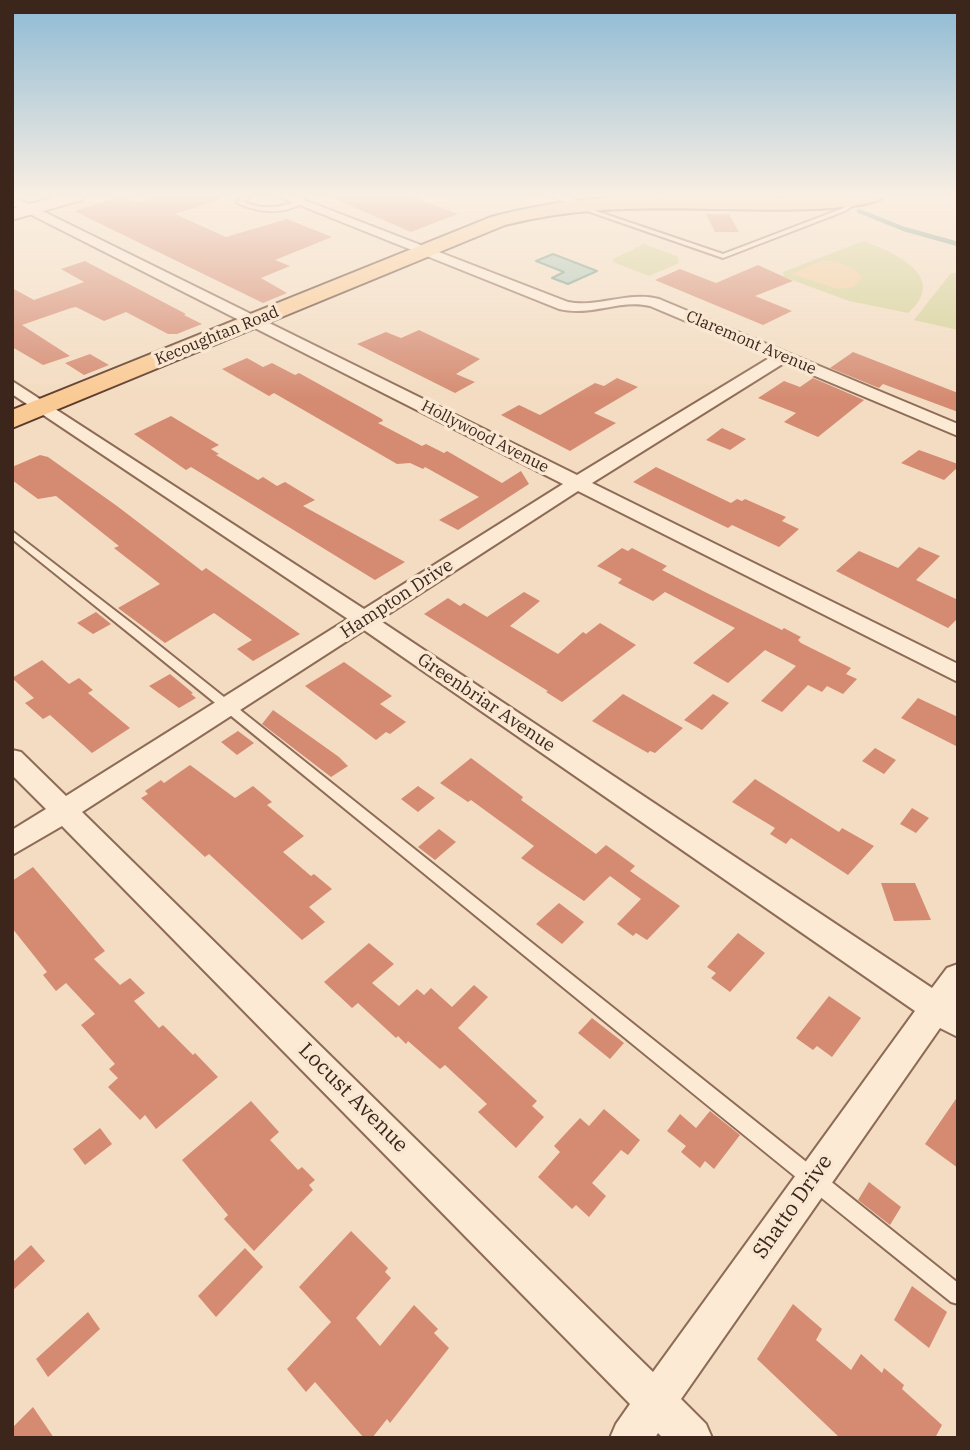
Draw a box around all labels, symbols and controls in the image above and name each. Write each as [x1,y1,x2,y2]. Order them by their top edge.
street label: Kecoughtan Road [152,302,282,370]
street label: Claremont Avenue [683,307,819,379]
street label: Hollywood Avenue [418,397,552,477]
street label: Hampton Drive [337,555,457,643]
street label: Greenbriar Avenue [413,649,559,757]
street label: Locust Avenue [293,1038,413,1158]
street label: Shatto Drive [748,1150,838,1264]

